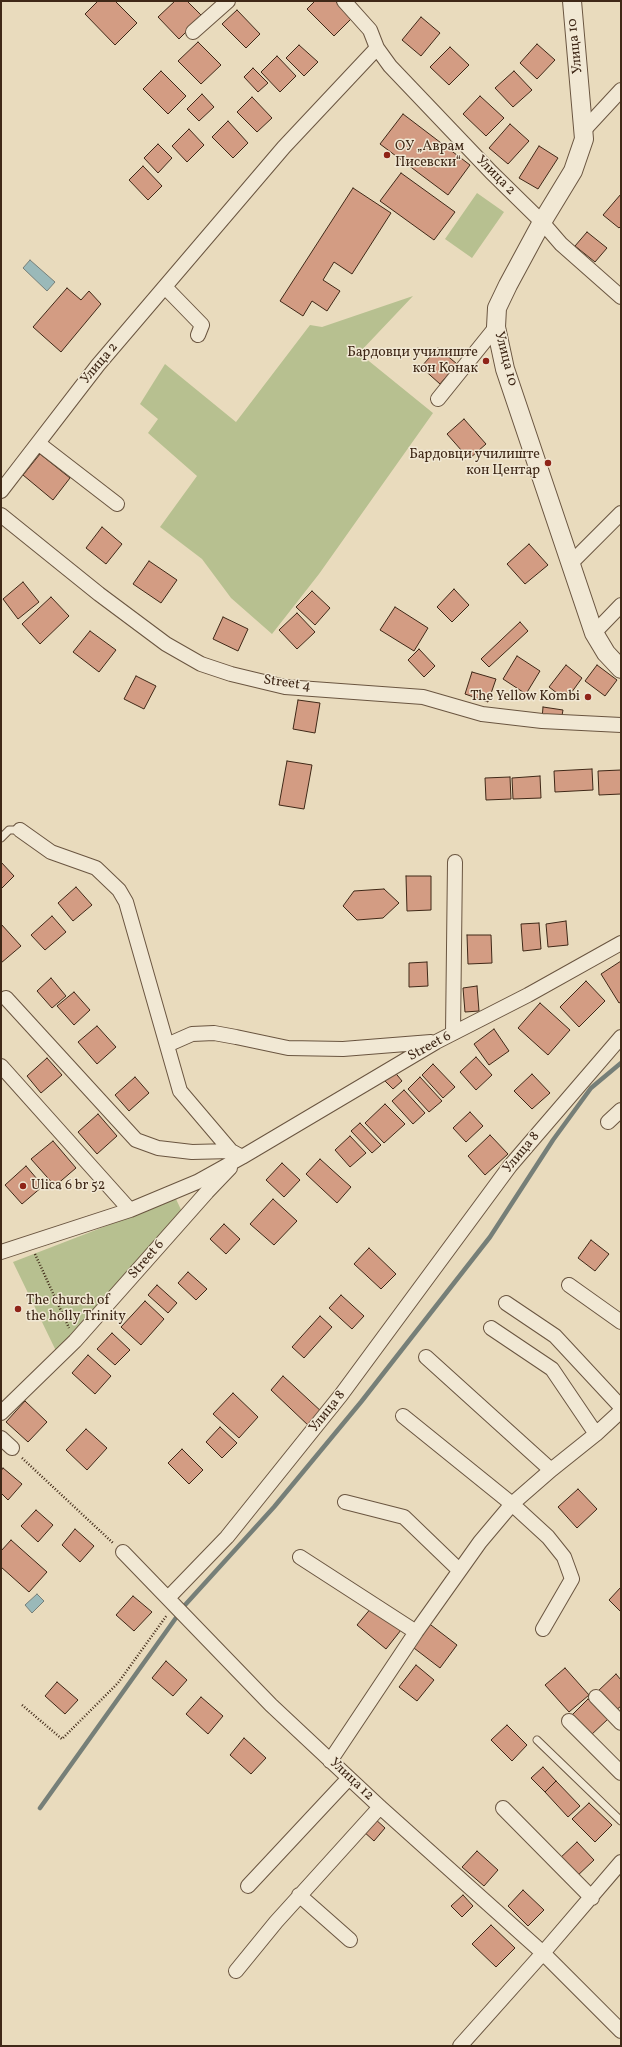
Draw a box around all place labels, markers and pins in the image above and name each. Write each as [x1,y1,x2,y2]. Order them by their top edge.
place label: ОУ „Аврам Писевски“ [395,139,464,172]
marker: ОУ „Аврам Писевски“ [382,150,392,160]
place label: Бардовци училиште кон Конак [347,345,478,378]
marker: Бардовци училиште кон Конак [481,356,491,366]
place label: Бардовци училиште кон Центар [409,447,540,480]
marker: Бардовци училиште кон Центар [543,458,553,468]
place label: The Yellow Kombi [470,689,580,705]
marker: The Yellow Kombi [583,692,593,702]
place label: Ulica 6 br 52 [31,1178,105,1194]
marker: Ulica 6 br 52 [18,1181,28,1191]
place label: Тhe church of the holly Trinity [26,1293,126,1326]
marker: Тhe church of the holly Trinity [13,1304,23,1314]

